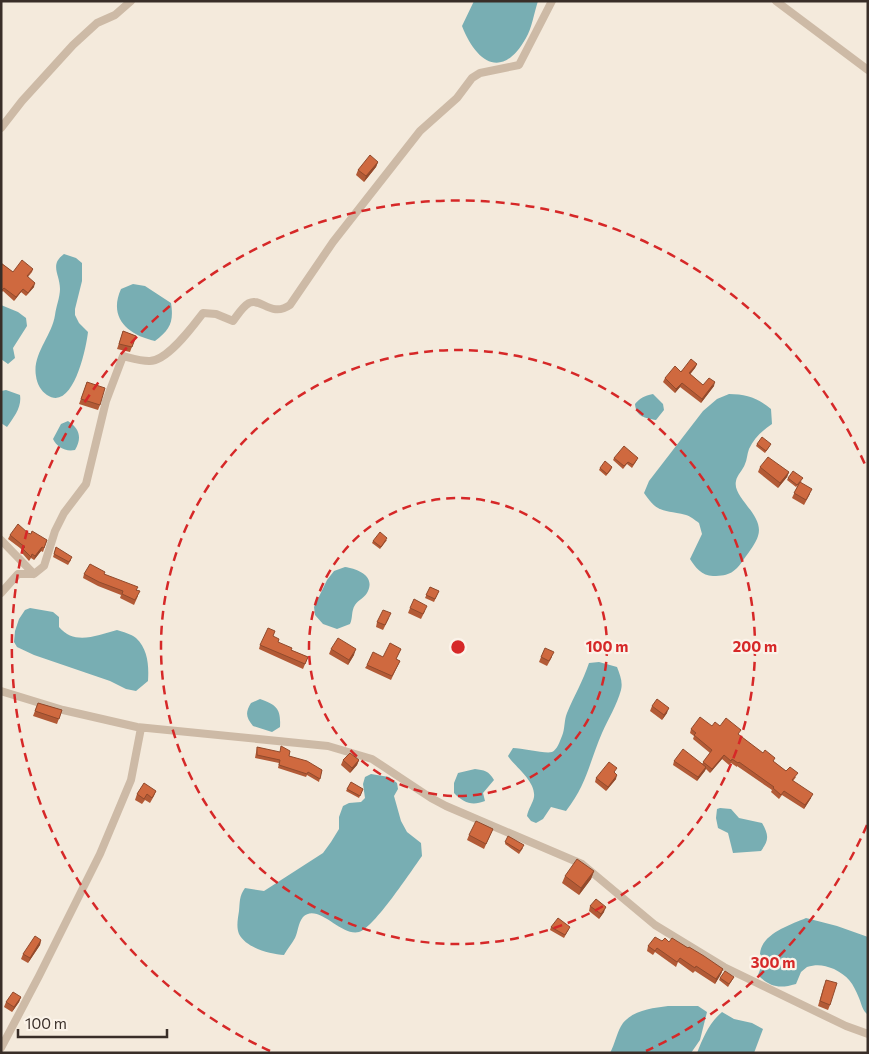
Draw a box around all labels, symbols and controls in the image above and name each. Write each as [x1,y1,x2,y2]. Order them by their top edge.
text: 100 m [586,637,628,655]
text: 200 m [733,637,777,655]
centre of rings [449,638,467,656]
text: 300 m [751,953,795,971]
scale bar [18,1006,166,1038]
text: 100 m [25,1014,67,1032]

